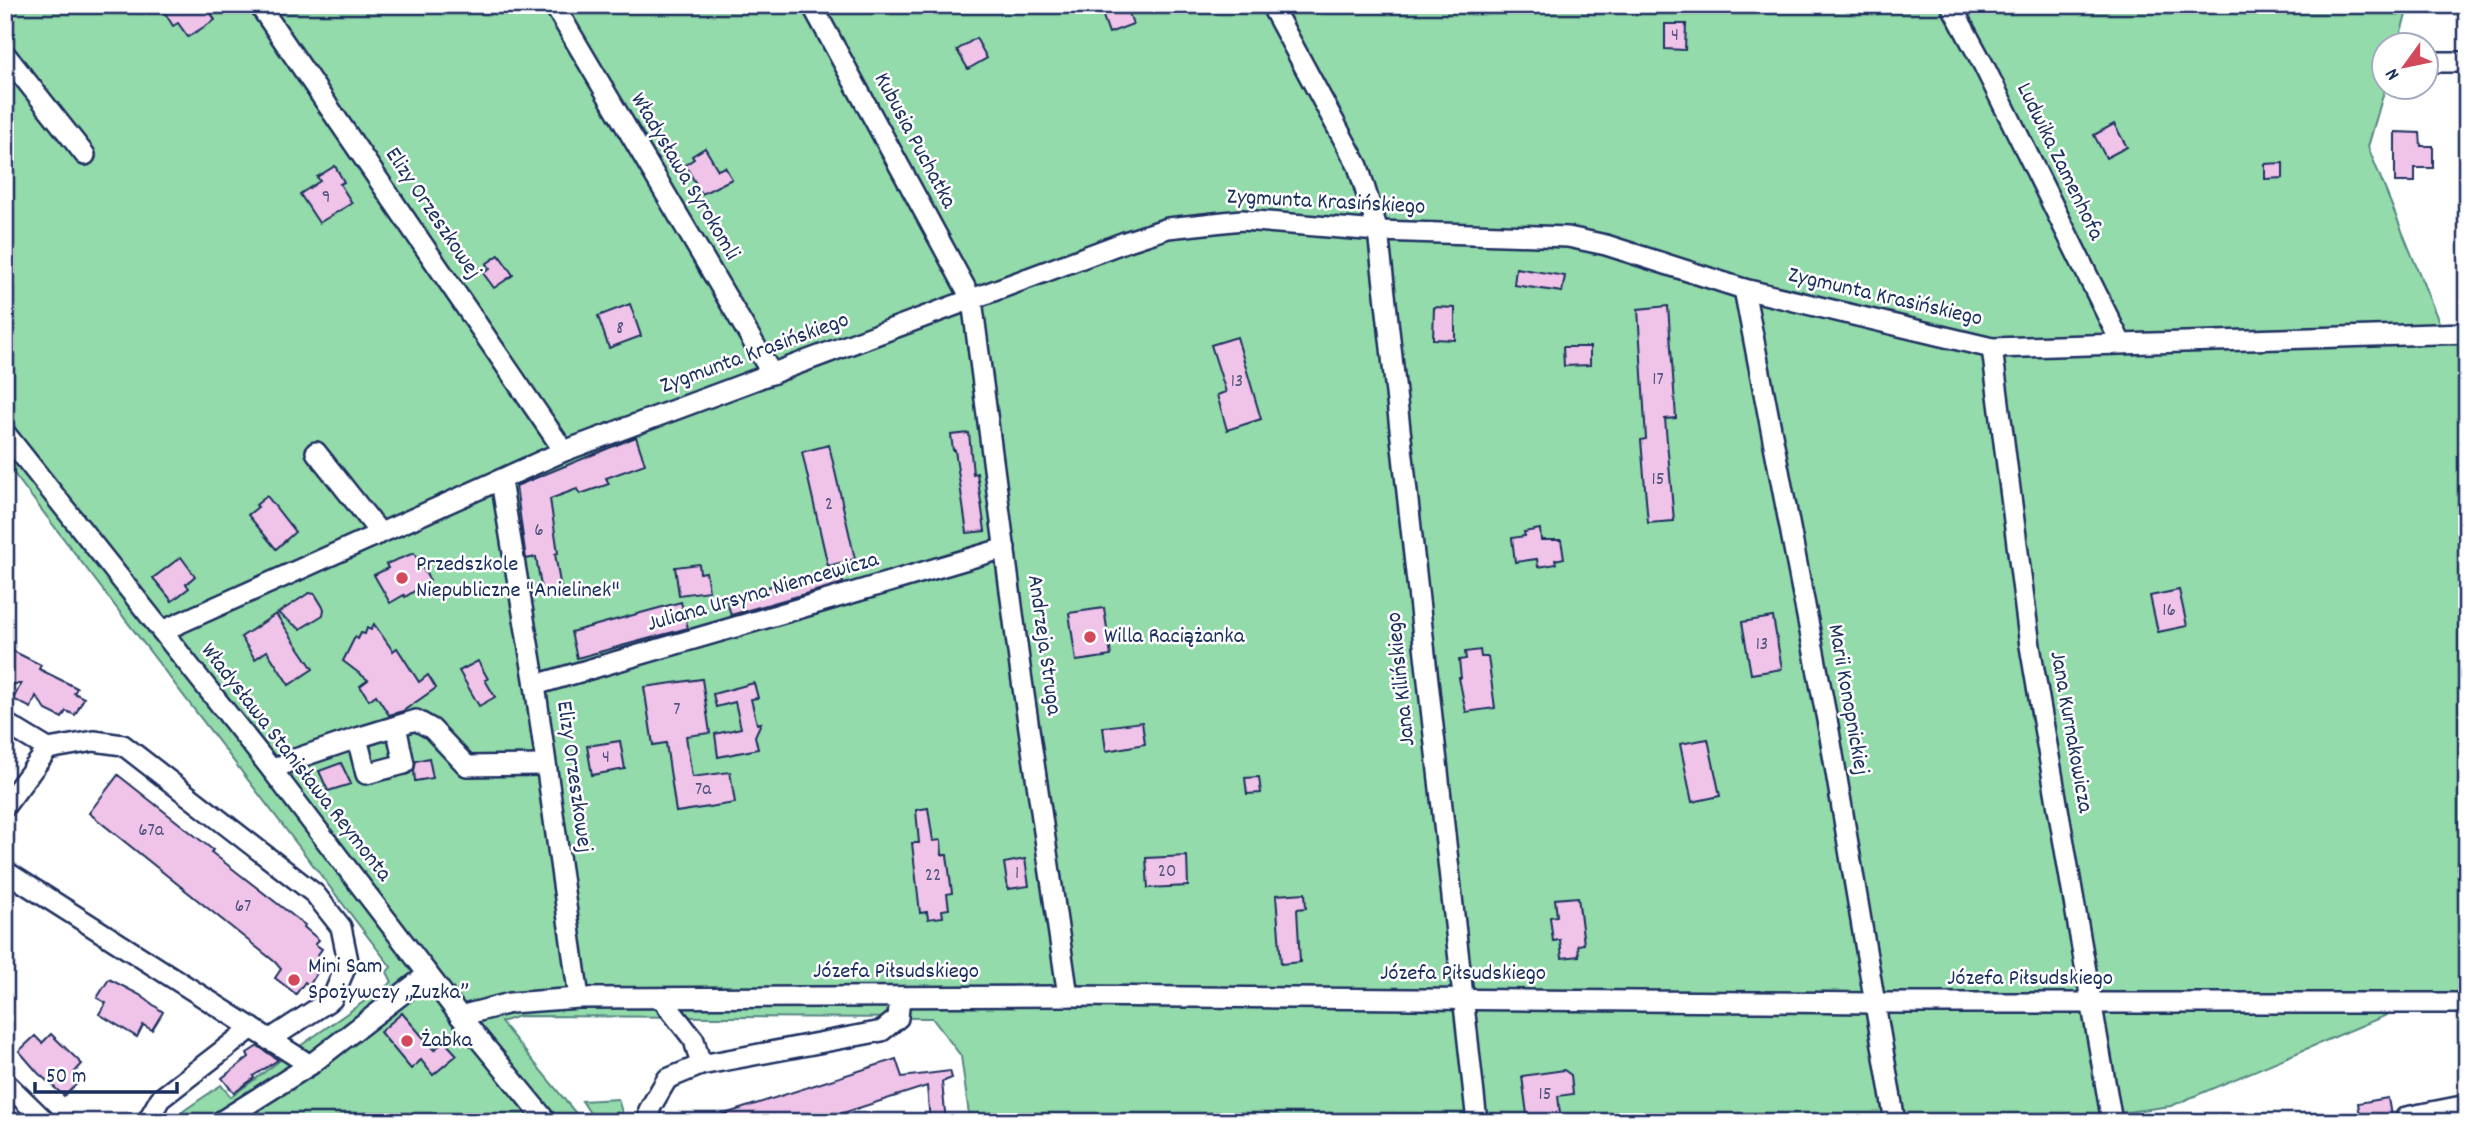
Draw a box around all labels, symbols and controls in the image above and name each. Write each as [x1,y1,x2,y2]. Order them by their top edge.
house number: 4 [1671,23,1679,50]
north arrow [2370,32,2440,102]
text: N [2380,62,2408,85]
street label: Kubusia Puchatka [864,67,964,216]
street label: Ludwika Zamenhofa [2007,78,2112,247]
street label: Władysława Syrokomli [621,87,747,267]
street label: Elizy Orzeszkowej [376,141,488,287]
street label: Zygmunta Krasińskiego [1226,181,1426,225]
house number: 9 [322,185,330,212]
street label: Zygmunta Krasińskiego [1785,260,1985,336]
street label: Zygmunta Krasińskiego [656,305,854,403]
house number: 8 [616,316,624,343]
house number: 17 [1652,367,1664,394]
house number: 13 [1231,369,1243,396]
house number: 15 [1652,467,1664,494]
house number: 2 [825,492,833,519]
house number: 6 [534,518,544,545]
street label: Juliana Ursyna Niemcewicza [643,544,884,642]
place label: Przedszkole Niepubliczne "Anielinek" [416,549,620,608]
marker: Przedszkole Niepubliczne "Anielinek" [394,570,410,586]
street label: Andrzeja Struga [1017,573,1069,718]
house number: 16 [2162,598,2176,625]
street label: Jana Kilińskiego [1379,610,1425,748]
place label: Willa Raciążanka [1104,621,1246,654]
street label: Marii Konopnickiej [1817,622,1877,778]
marker: Willa Raciążanka [1082,629,1098,645]
house number: 13 [1756,632,1768,659]
street label: Władysława Stanisława Reymonta [191,637,400,890]
street label: Jana Kurnakowicza [2040,648,2101,817]
house number: 7 [673,697,681,724]
street label: Elizy Orzeszkowej [546,699,600,855]
house number: 4 [602,745,610,772]
house number: 7a [695,777,712,804]
house number: 67a [138,818,165,845]
house number: 20 [1158,859,1176,886]
house number: 1 [1015,861,1019,888]
house number: 22 [925,863,941,890]
house number: 67 [235,894,251,921]
place label: Mini Sam Spożywczy „Zuzka” [308,951,469,1010]
street label: Józefa Piłsudskiego [813,956,979,989]
street label: Józefa Piłsudskiego [1380,958,1546,991]
street label: Józefa Piłsudskiego [1947,963,2113,996]
marker: Mini Sam Spożywczy „Zuzka” [286,972,302,988]
place label: Żabka [421,1025,473,1058]
marker: Żabka [399,1033,415,1049]
scale bar [35,1050,177,1094]
text: 50 m [46,1063,86,1093]
house number: 15 [1539,1082,1551,1109]

